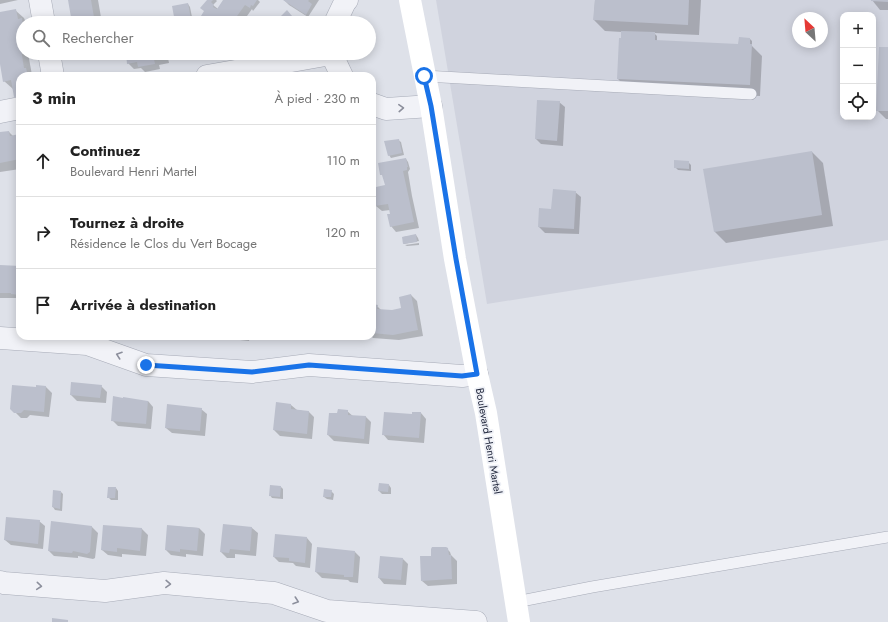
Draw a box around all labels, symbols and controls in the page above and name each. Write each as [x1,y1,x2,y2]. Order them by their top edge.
north arrow [792,12,828,48]
map controls [840,12,876,120]
button: + [840,12,876,48]
search box [16,16,376,60]
icon: search [30,27,52,49]
text: Rechercher [62,27,134,49]
button: − [840,48,876,84]
route start [415,67,433,85]
button: locate [840,84,876,120]
text: 3 min [32,86,76,110]
text: À pied · 230 m [275,89,360,108]
one-way arrow [398,103,404,112]
text: Continuez [70,140,140,162]
icon: ahead [32,150,54,172]
text: 110 m [326,151,360,170]
text: Boulevard Henri Martel [70,162,197,181]
text: Tournez à droite [70,212,184,234]
icon: right [32,222,54,244]
text: 120 m [325,223,360,242]
text: Résidence le Clos du Vert Bocage [70,234,257,253]
icon: arrive [32,294,54,316]
text: Arrivée à destination [70,294,216,316]
one-way arrow [116,352,123,360]
route end [137,356,155,374]
street label: Boulevard Henri Martel [472,387,506,495]
one-way arrow [165,580,171,588]
one-way arrow [36,582,42,591]
one-way arrow [292,596,299,604]

